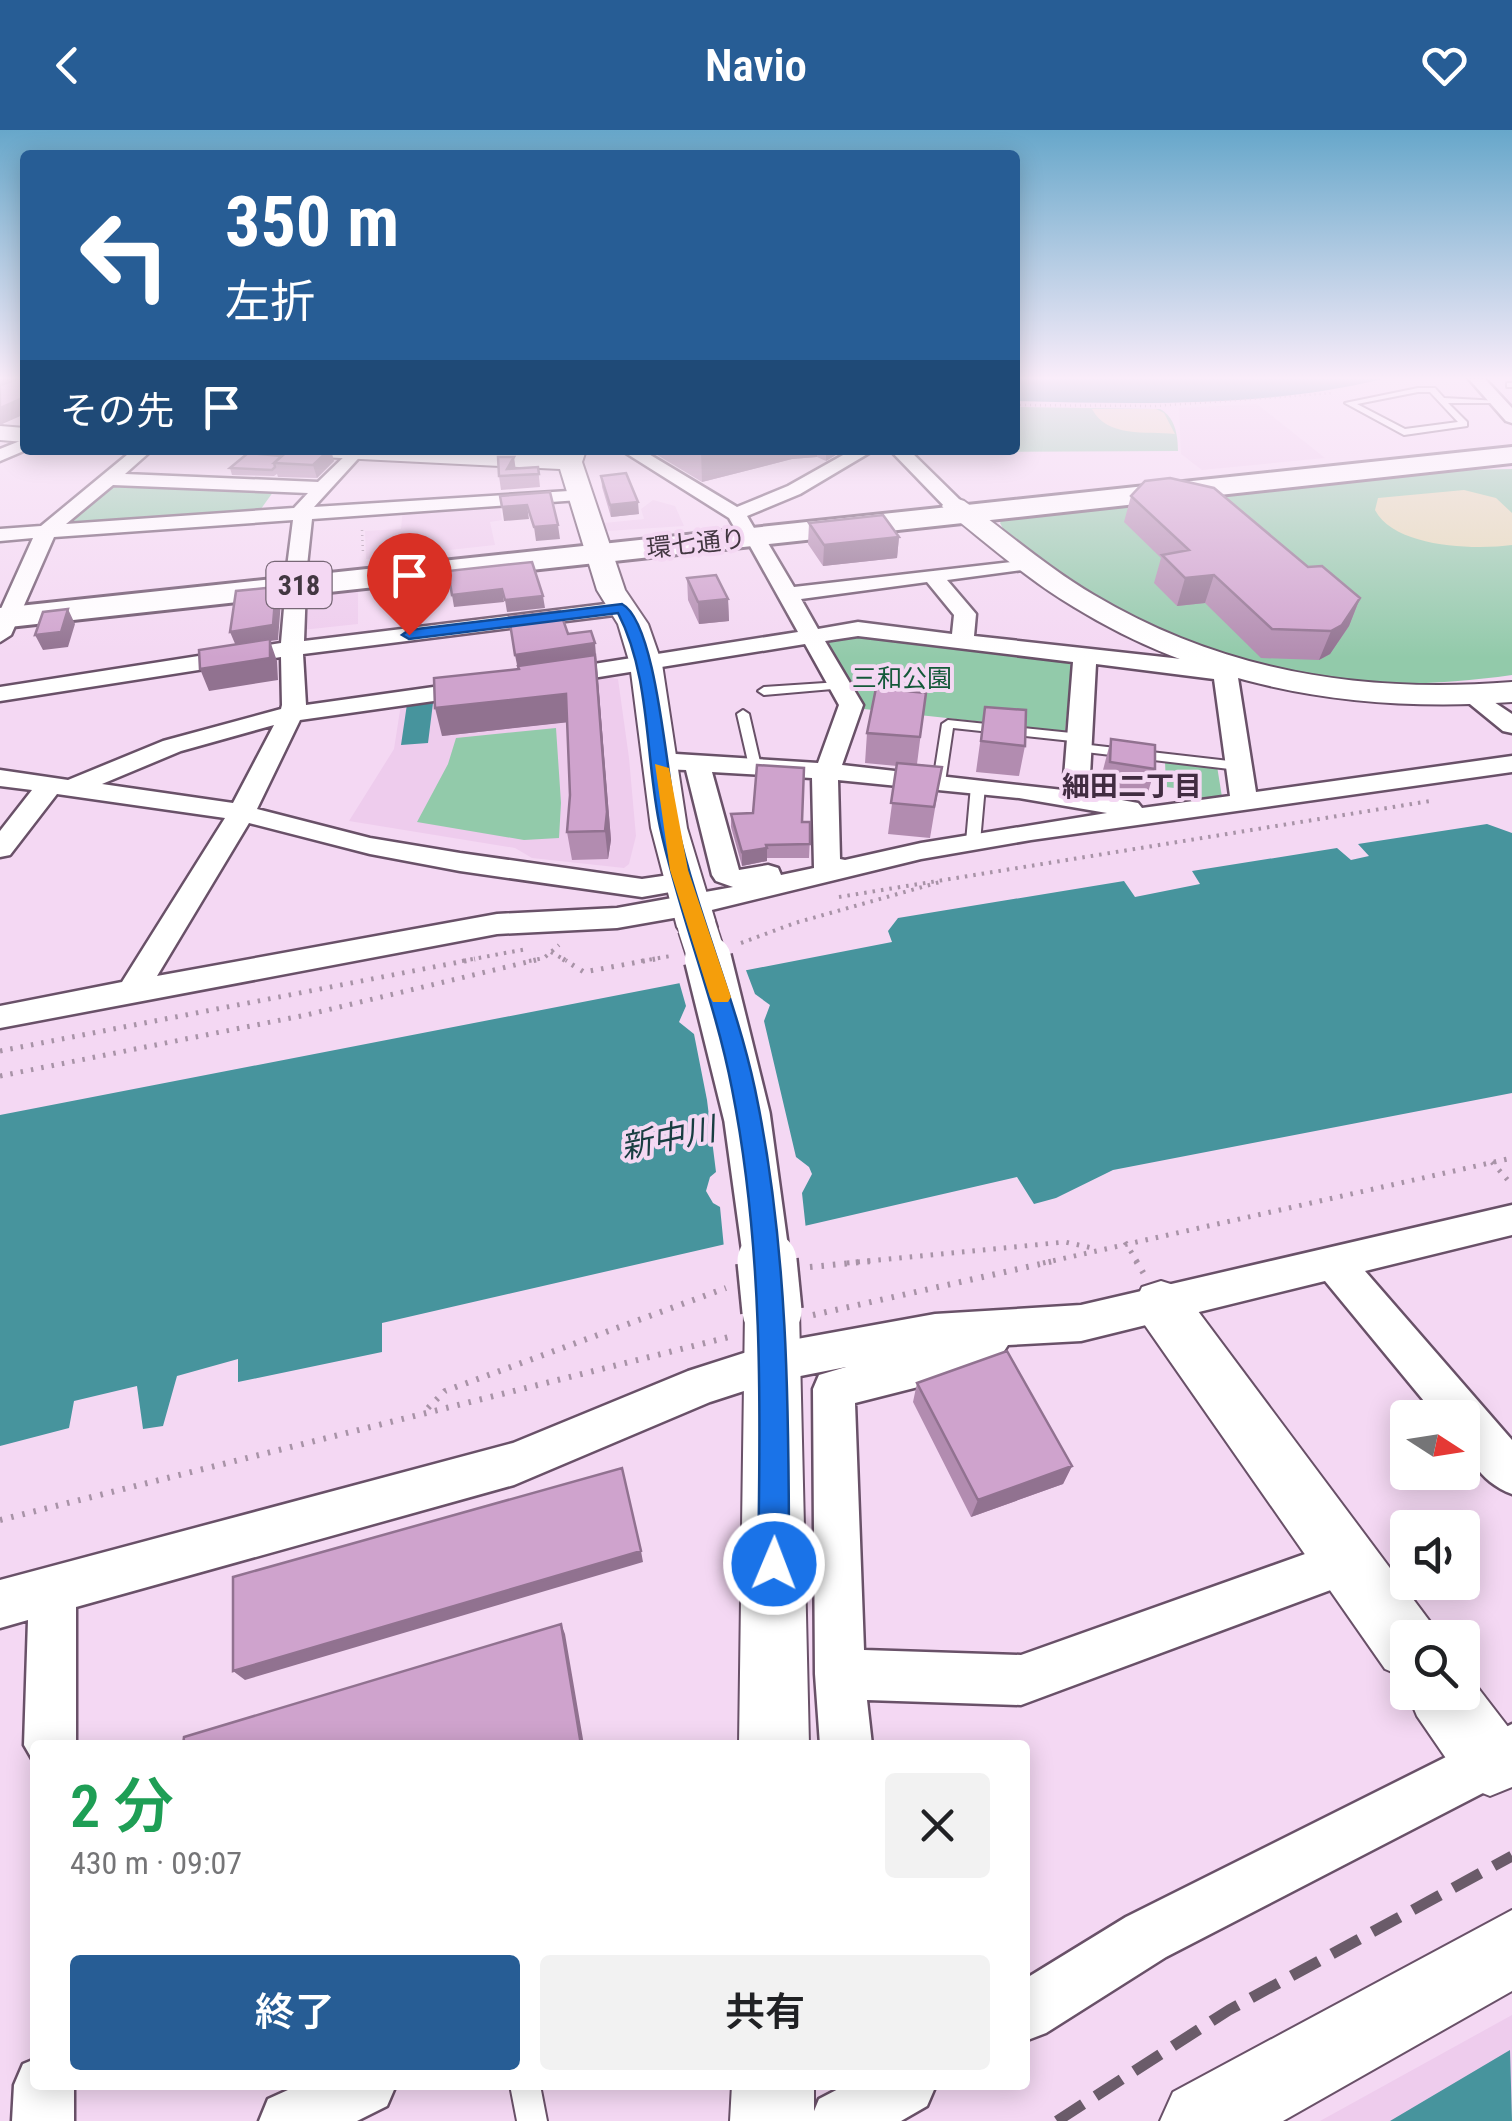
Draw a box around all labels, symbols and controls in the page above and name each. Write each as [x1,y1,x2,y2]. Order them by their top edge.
icon: back [40,38,95,93]
icon: heart [1417,38,1472,93]
text: Navio [705,39,807,92]
text: 350 m [225,181,399,263]
icon: left [60,190,190,320]
text: 左折 [225,275,315,328]
icon: arrive [194,380,249,435]
text: その先 [60,389,174,433]
street label: 環七通り [645,524,747,563]
pin [367,533,452,636]
icon: arrive [382,548,437,603]
road number: 318 [266,562,332,608]
park label: 三和公園 [852,664,952,693]
district label: 細田二丁目 [1062,770,1202,803]
water label: 新中川 [617,1109,722,1167]
north arrow [1390,1400,1480,1490]
map controls [1390,1400,1480,1710]
button: sound [1390,1510,1480,1600]
position arrow [722,1512,826,1616]
button: search [1390,1620,1480,1710]
text: 2 分 [70,1771,174,1842]
button: close [885,1773,990,1878]
text: 430 m · 09:07 [70,1844,242,1882]
button: 終了 [70,1955,520,2070]
button: 共有 [540,1955,990,2070]

